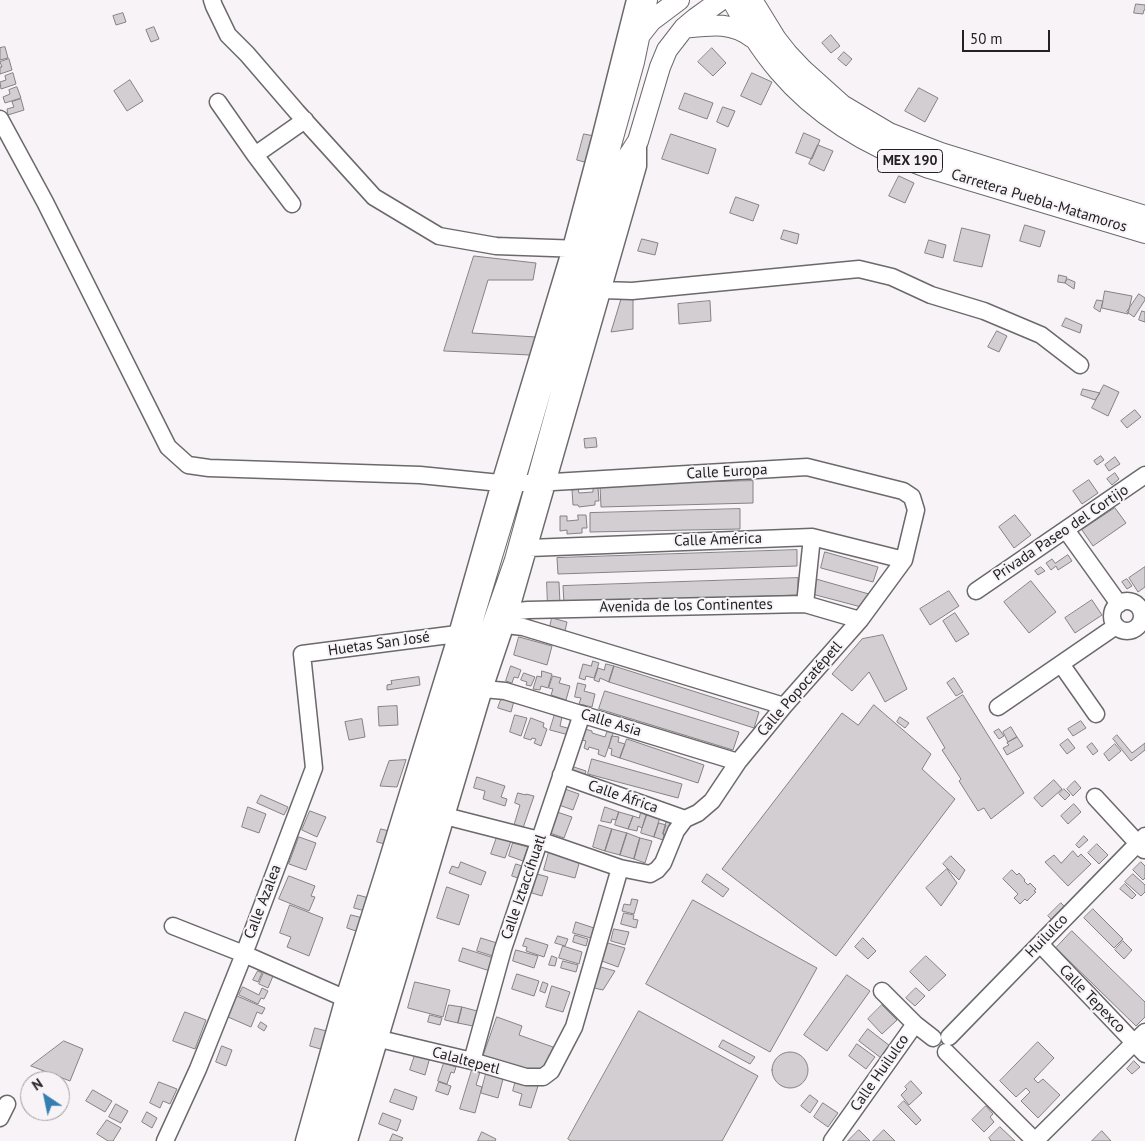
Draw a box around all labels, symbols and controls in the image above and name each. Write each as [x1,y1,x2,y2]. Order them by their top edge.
scale bar [965,20,1052,52]
text: 50 m [970,29,1003,48]
road number: MEX 190 [878,150,942,172]
street label: Carretera Puebla-Matamoros [949,166,1129,236]
street label: Calle Europa [686,461,768,483]
street label: Privada Paseo del Cortijo [990,481,1132,585]
street label: Calle América [674,529,762,551]
street label: Avenida de los Continentes [599,595,773,617]
street label: Huetas San José [327,628,431,660]
street label: Calle Popocatépetl [754,638,846,740]
street label: Calle Asia [578,705,644,741]
street label: Calle África [586,777,660,817]
street label: Calle Iztaccíhuatl [498,832,550,942]
street label: Calle Azalea [241,862,285,942]
street label: Huilulco [1022,911,1072,961]
street label: Calle Tepexco [1055,961,1129,1037]
street label: Calle Huilulco [847,1031,913,1115]
street label: Calaltepetl [430,1043,502,1079]
north arrow [20,1071,70,1121]
text: N [28,1074,46,1094]

